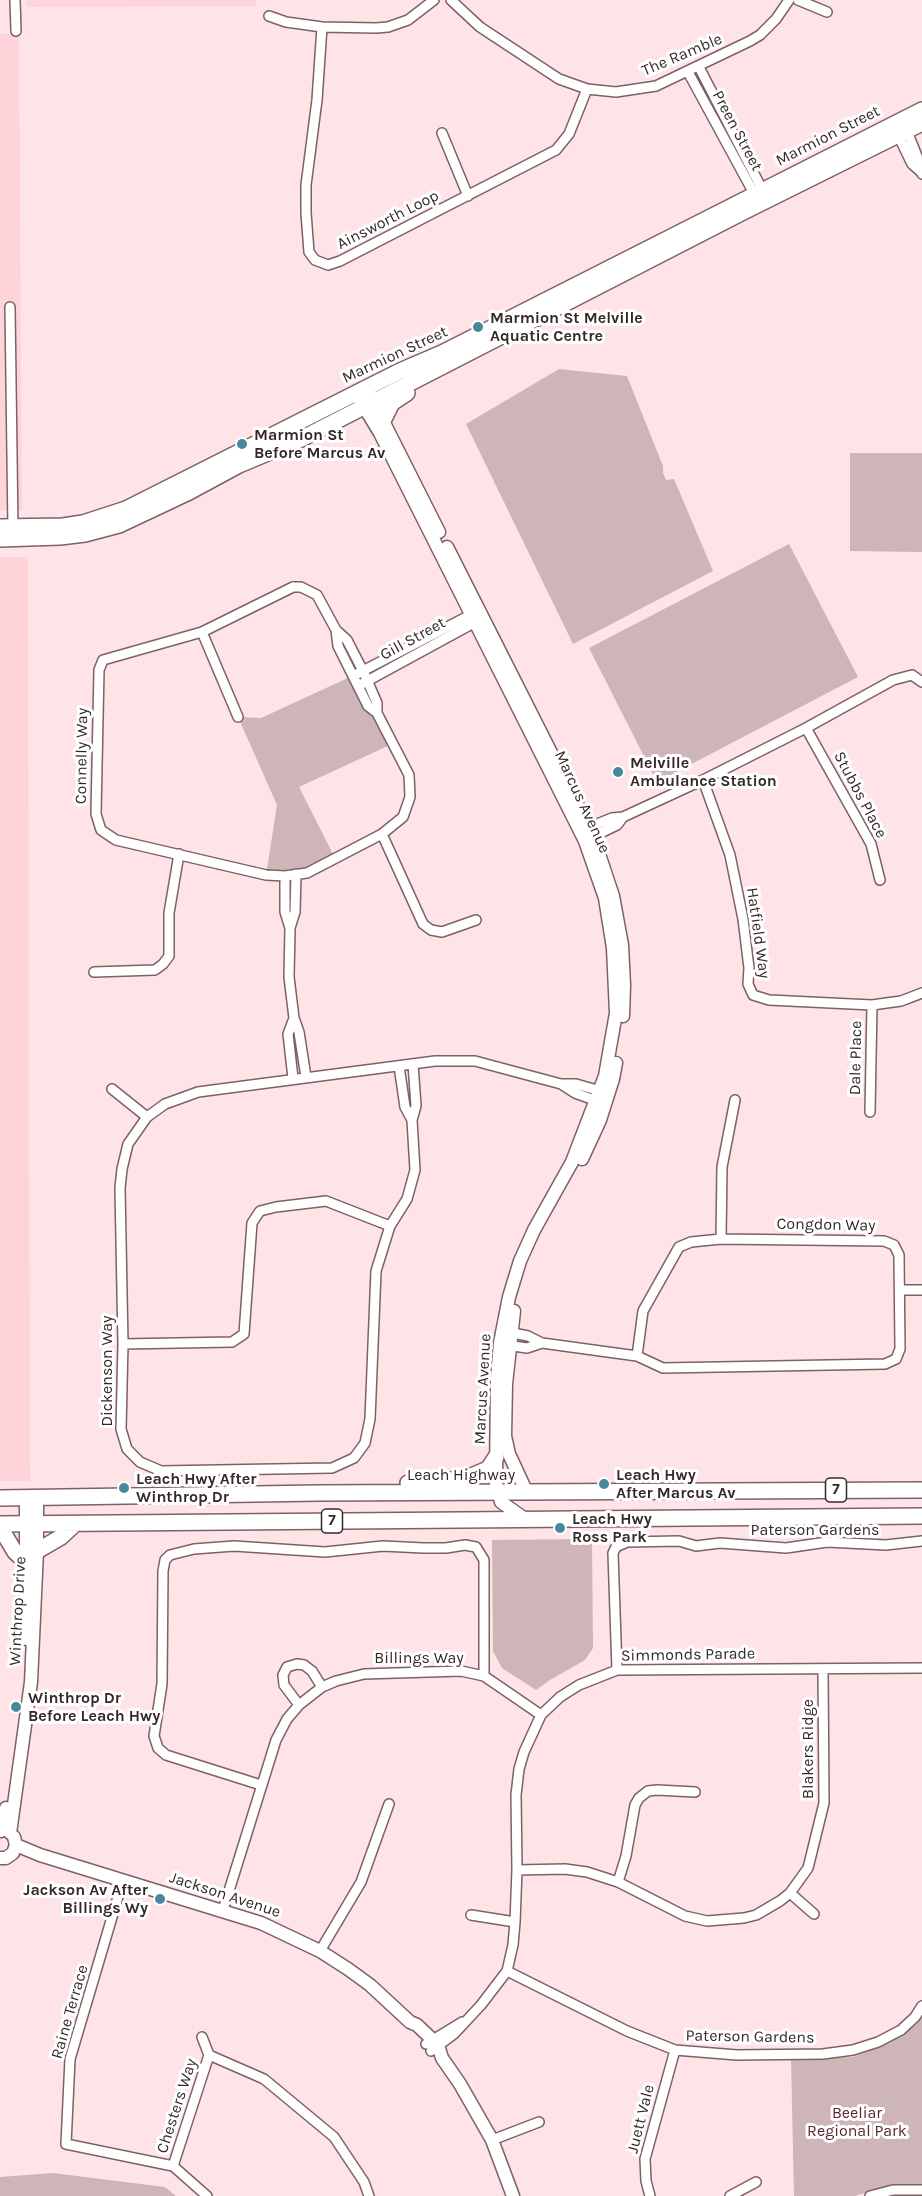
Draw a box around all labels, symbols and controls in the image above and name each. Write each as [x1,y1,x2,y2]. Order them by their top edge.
street label: The Ramble [639,29,725,81]
street label: Preen Street [708,87,766,175]
street label: Marmion Street [773,102,883,170]
street label: Ainsworth Loop [334,186,442,254]
place label: Marmion St Melville Aquatic Centre [490,308,643,346]
marker: Marmion St Melville Aquatic Centre [471,320,485,334]
street label: Marmion Street [339,322,451,388]
place label: Marmion St Before Marcus Av [254,425,385,463]
marker: Marmion St Before Marcus Av [235,437,249,451]
street label: Gill Street [377,613,449,665]
street label: Connelly Way [72,708,92,804]
street label: Marcus Avenue [550,748,614,856]
street label: Stubbs Place [829,748,891,842]
place label: Melville Ambulance Station [630,753,777,791]
marker: Melville Ambulance Station [611,765,625,779]
street label: Hatfield Way [742,886,774,980]
street label: Dale Place [846,1021,866,1095]
street label: Congdon Way [776,1215,876,1235]
street label: Dickenson Way [97,1315,117,1427]
street label: Marcus Avenue [471,1333,495,1445]
street label: Leach Highway [407,1465,515,1485]
place label: Leach Hwy After Marcus Av [616,1465,735,1503]
place label: Leach Hwy After Winthrop Dr [136,1469,257,1507]
marker: Leach Hwy After Marcus Av [597,1477,611,1491]
road number: 7 [826,1478,846,1502]
marker: Leach Hwy After Winthrop Dr [117,1481,131,1495]
road number: 7 [322,1509,342,1533]
place label: Leach Hwy Ross Park [572,1509,652,1547]
street label: Paterson Gardens [751,1520,879,1540]
marker: Leach Hwy Ross Park [553,1521,567,1535]
street label: Winthrop Drive [6,1556,30,1666]
street label: Simmonds Parade [621,1644,755,1666]
street label: Billings Way [374,1648,464,1668]
place label: Winthrop Dr Before Leach Hwy [28,1688,160,1726]
street label: Blakers Ridge [798,1699,818,1799]
marker: Winthrop Dr Before Leach Hwy [9,1700,23,1714]
street label: Jackson Avenue [167,1868,283,1922]
place label: Jackson Av After Billings Wy [23,1880,148,1918]
marker: Jackson Av After Billings Wy [153,1892,167,1906]
street label: Raine Terrace [47,1963,93,2061]
street label: Paterson Gardens [685,2026,815,2048]
street label: Chesters Way [153,2056,201,2156]
street label: Juett Vale [623,2083,659,2155]
park label: Beeliar Regional Park [807,2103,907,2141]

